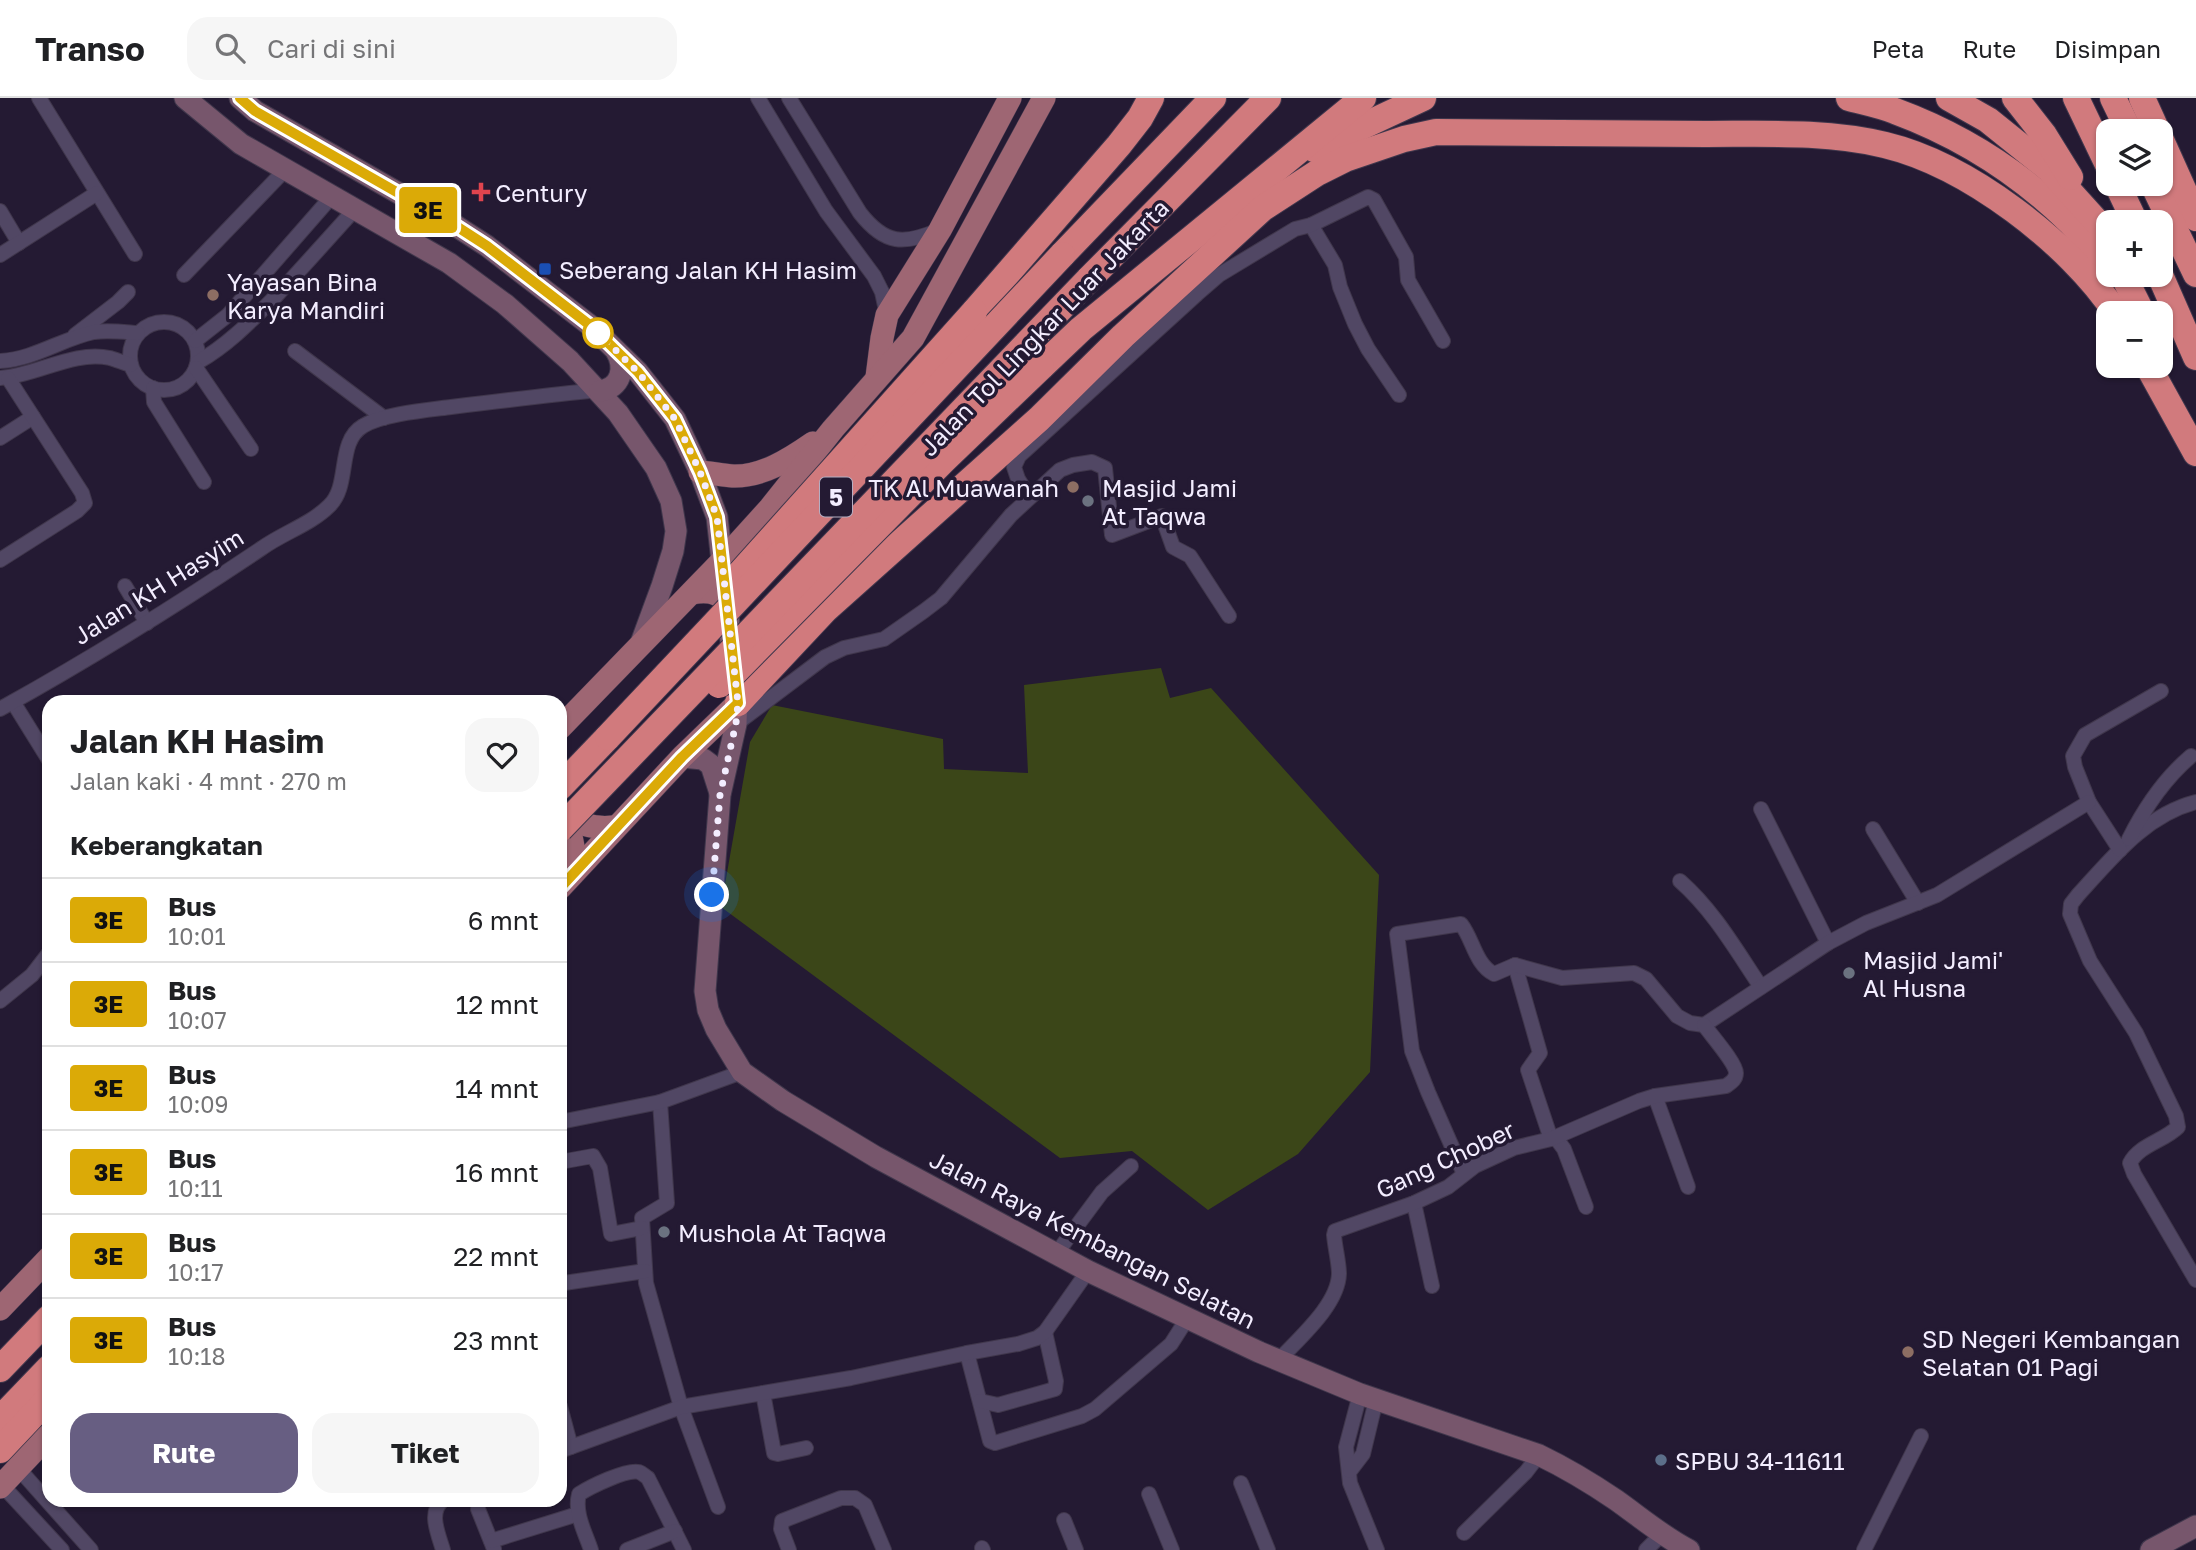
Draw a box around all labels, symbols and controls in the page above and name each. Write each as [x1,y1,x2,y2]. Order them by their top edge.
search box [187,17,677,80]
text: Transo [35,29,145,68]
icon: search [211,29,249,67]
text: Cari di sini [267,33,396,64]
text: Peta [1872,34,1924,63]
text: Rute [1962,34,2016,63]
text: Disimpan [2054,34,2161,63]
map controls [2096,119,2173,378]
button: layers [2096,119,2173,196]
place label: Century [495,178,587,207]
marker: Century [473,184,489,200]
line badge: 3E [396,187,460,233]
street label: Jalan Tol Lingkar Luar Jakarta [914,193,1174,461]
text: 3E [413,195,443,224]
button: + [2096,210,2173,287]
place label: Seberang Jalan KH Hasim [559,255,857,284]
marker: Seberang Jalan KH Hasim [537,261,553,277]
place label: Yayasan Bina Karya Mandiri [227,267,385,324]
marker: Yayasan Bina Karya Mandiri [205,287,221,303]
button: − [2096,301,2173,378]
unlabelled marker [583,318,613,348]
place label: TK Al Muawanah [868,473,1059,502]
place label: Masjid Jami At Taqwa [1102,473,1237,530]
road number: 5 [820,478,852,516]
marker: TK Al Muawanah [1065,479,1081,495]
marker: Masjid Jami At Taqwa [1080,493,1096,509]
street label: Jalan KH Hasyim [67,522,249,650]
button: heart [465,718,539,792]
text: Jalan KH Hasim [70,721,324,760]
text: Jalan kaki · 4 mnt · 270 m [70,767,347,795]
text: Keberangkatan [70,830,263,861]
your location [694,877,729,912]
text: Bus [168,891,216,922]
text: 3E [94,905,123,934]
text: 6 mnt [468,905,539,936]
text: 10:01 [168,922,226,950]
place label: Masjid Jami' Al Husna [1863,945,2003,1002]
marker: Masjid Jami' Al Husna [1841,965,1857,981]
text: Bus [168,975,216,1006]
text: 3E [94,989,123,1018]
text: 12 mnt [456,989,539,1020]
text: 10:07 [168,1006,227,1034]
text: Bus [168,1059,216,1090]
text: 3E [94,1073,123,1102]
text: 14 mnt [455,1073,539,1104]
text: 10:09 [168,1090,229,1118]
street label: Gang Chober [1371,1114,1519,1204]
text: Bus [168,1143,216,1174]
street label: Jalan Raya Kembangan Selatan [925,1144,1261,1334]
text: 3E [94,1157,123,1186]
text: 16 mnt [455,1157,539,1188]
text: 10:11 [168,1174,223,1202]
place label: Mushola At Taqwa [678,1218,887,1247]
marker: Mushola At Taqwa [656,1224,672,1240]
text: Bus [168,1227,216,1258]
text: 3E [94,1241,123,1270]
text: 22 mnt [453,1241,539,1272]
text: 10:17 [168,1258,224,1286]
text: Bus [168,1311,216,1342]
place label: SD Negeri Kembangan Selatan 01 Pagi [1922,1324,2180,1381]
text: 3E [94,1325,123,1354]
text: 23 mnt [453,1325,539,1356]
text: 10:18 [168,1342,226,1370]
marker: SD Negeri Kembangan Selatan 01 Pagi [1900,1344,1916,1360]
button: Rute [70,1413,298,1493]
button: Tiket [312,1413,539,1493]
place label: SPBU 34-11611 [1675,1446,1845,1475]
marker: SPBU 34-11611 [1653,1452,1669,1468]

